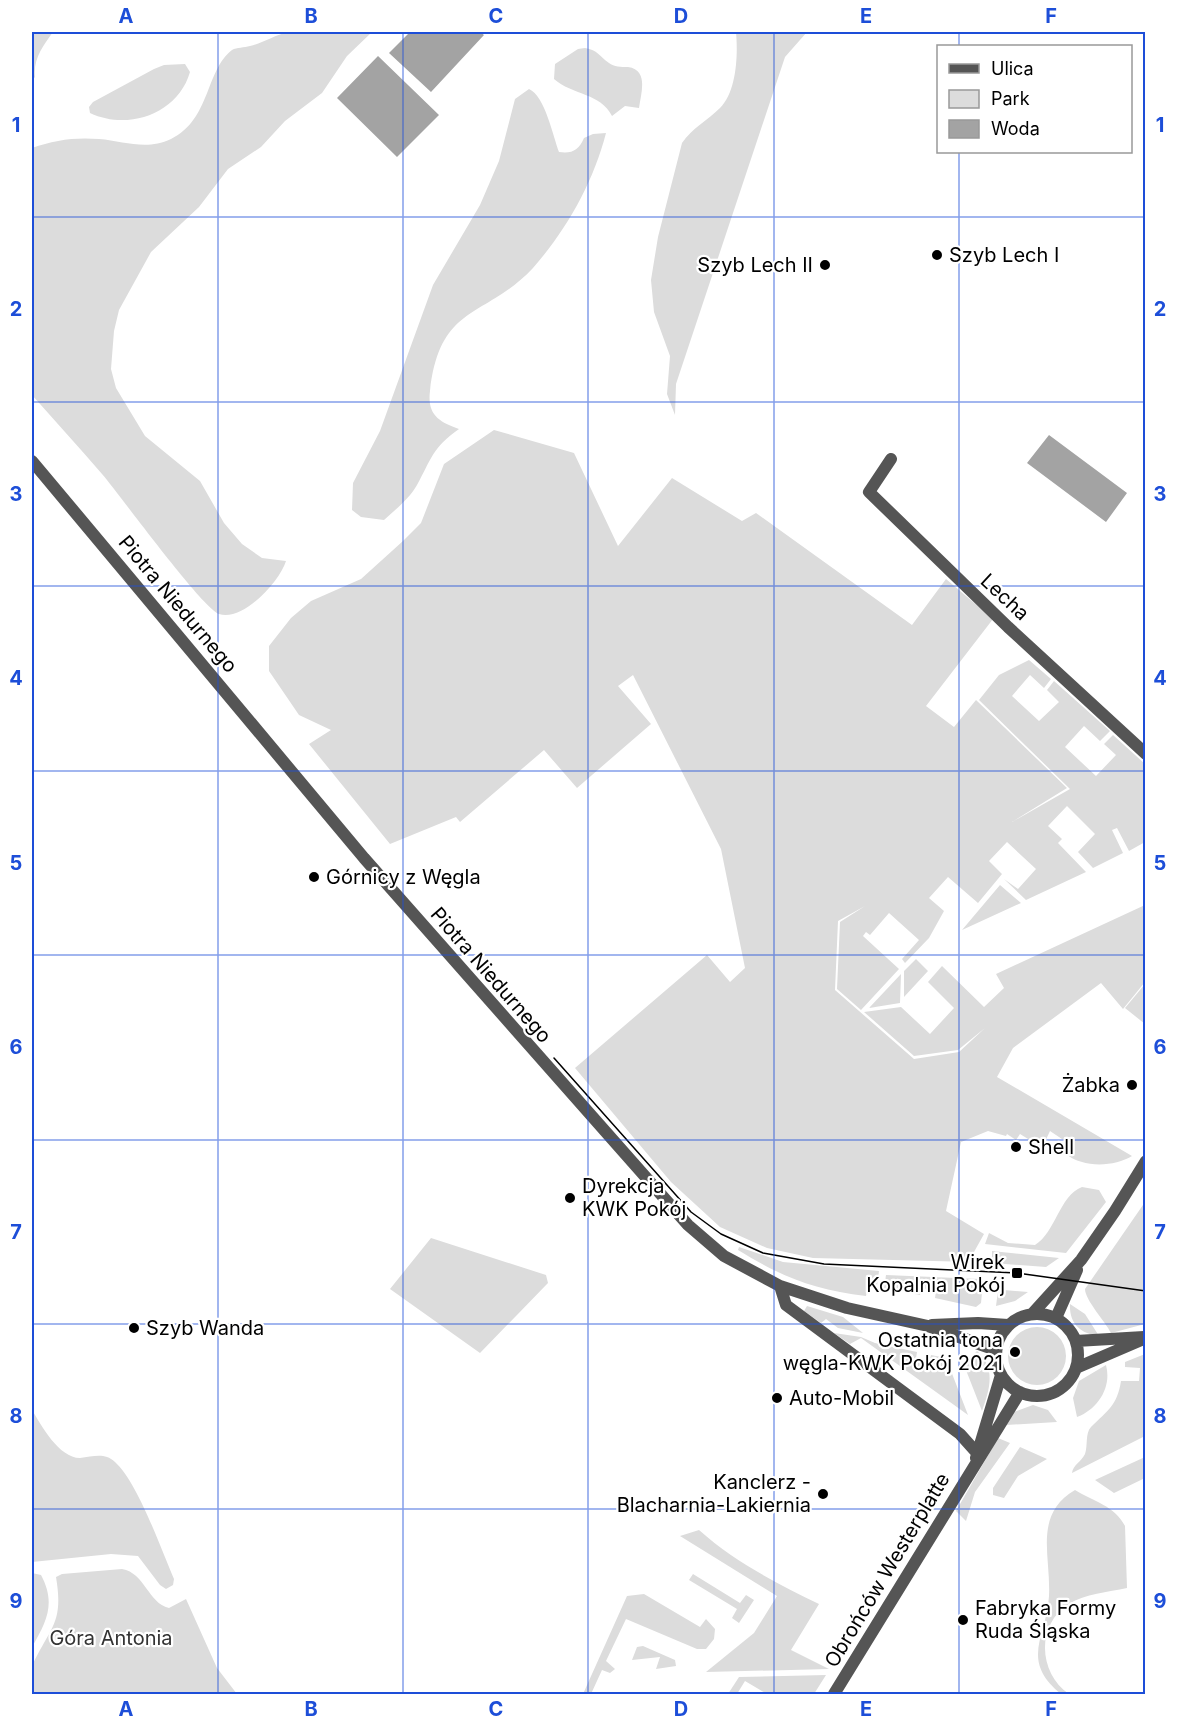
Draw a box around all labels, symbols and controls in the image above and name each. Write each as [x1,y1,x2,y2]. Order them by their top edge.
text: A [119,4,134,28]
text: B [304,4,318,28]
text: C [489,4,503,28]
text: D [674,4,688,28]
text: E [860,4,872,28]
text: F [1045,4,1057,28]
legend [937,45,1132,153]
text: Ulica [991,58,1034,79]
text: Park [991,88,1030,109]
text: 1 [12,113,20,137]
text: 1 [1156,113,1164,137]
text: Woda [991,118,1040,139]
place label: Szyb Lech I [949,243,1059,267]
marker: Szyb Lech I [930,248,944,262]
place label: Szyb Lech II [697,253,813,277]
marker: Szyb Lech II [818,258,832,272]
text: 2 [10,297,22,321]
text: 2 [1154,297,1166,321]
text: 3 [10,482,22,506]
text: 3 [1154,482,1166,506]
street label: Piotra Niedurnego [114,530,242,678]
street label: Lecha [976,569,1034,625]
text: 4 [9,666,23,690]
text: 4 [1153,666,1167,690]
text: 5 [10,851,22,875]
text: 5 [1154,851,1166,875]
place label: Górnicy z Węgla [326,865,481,889]
marker: Górnicy z Węgla [307,870,321,884]
street label: Piotra Niedurnego [426,902,556,1048]
text: 6 [10,1035,23,1059]
text: 6 [1154,1035,1167,1059]
place label: Żabka [1062,1072,1120,1097]
marker: Żabka [1125,1078,1139,1092]
place label: Shell [1028,1135,1074,1159]
marker: Shell [1009,1140,1023,1154]
place label: Dyrekcja KWK Pokój [582,1174,686,1221]
marker: Dyrekcja KWK Pokój [563,1191,577,1205]
text: 7 [10,1220,22,1244]
text: 7 [1154,1220,1166,1244]
place label: Wirek Kopalnia Pokój [866,1250,1005,1297]
marker: Wirek Kopalnia Pokój [1010,1266,1024,1280]
place label: Szyb Wanda [146,1316,264,1340]
marker: Szyb Wanda [127,1321,141,1335]
place label: Ostatnia tona węgla-KWK Pokój 2021 [783,1328,1003,1375]
marker: Ostatnia tona węgla-KWK Pokój 2021 [1008,1345,1022,1359]
place label: Auto-Mobil [789,1386,894,1410]
marker: Auto-Mobil [770,1391,784,1405]
text: 8 [9,1404,23,1428]
text: 8 [1153,1404,1167,1428]
street label: Obrońców Westerplatte [819,1468,955,1672]
place label: Kanclerz - Blacharnia-Lakiernia [617,1470,811,1517]
marker: Kanclerz - Blacharnia-Lakiernia [816,1487,830,1501]
text: 9 [10,1589,23,1613]
text: 9 [1154,1589,1167,1613]
place label: Fabryka Formy Ruda Śląska [975,1596,1116,1643]
marker: Fabryka Formy Ruda Śląska [956,1613,970,1627]
park label: Góra Antonia [49,1626,173,1650]
text: A [119,1697,134,1721]
text: B [304,1697,318,1721]
text: C [489,1697,503,1721]
text: D [674,1697,688,1721]
text: E [860,1697,872,1721]
text: F [1045,1697,1057,1721]

